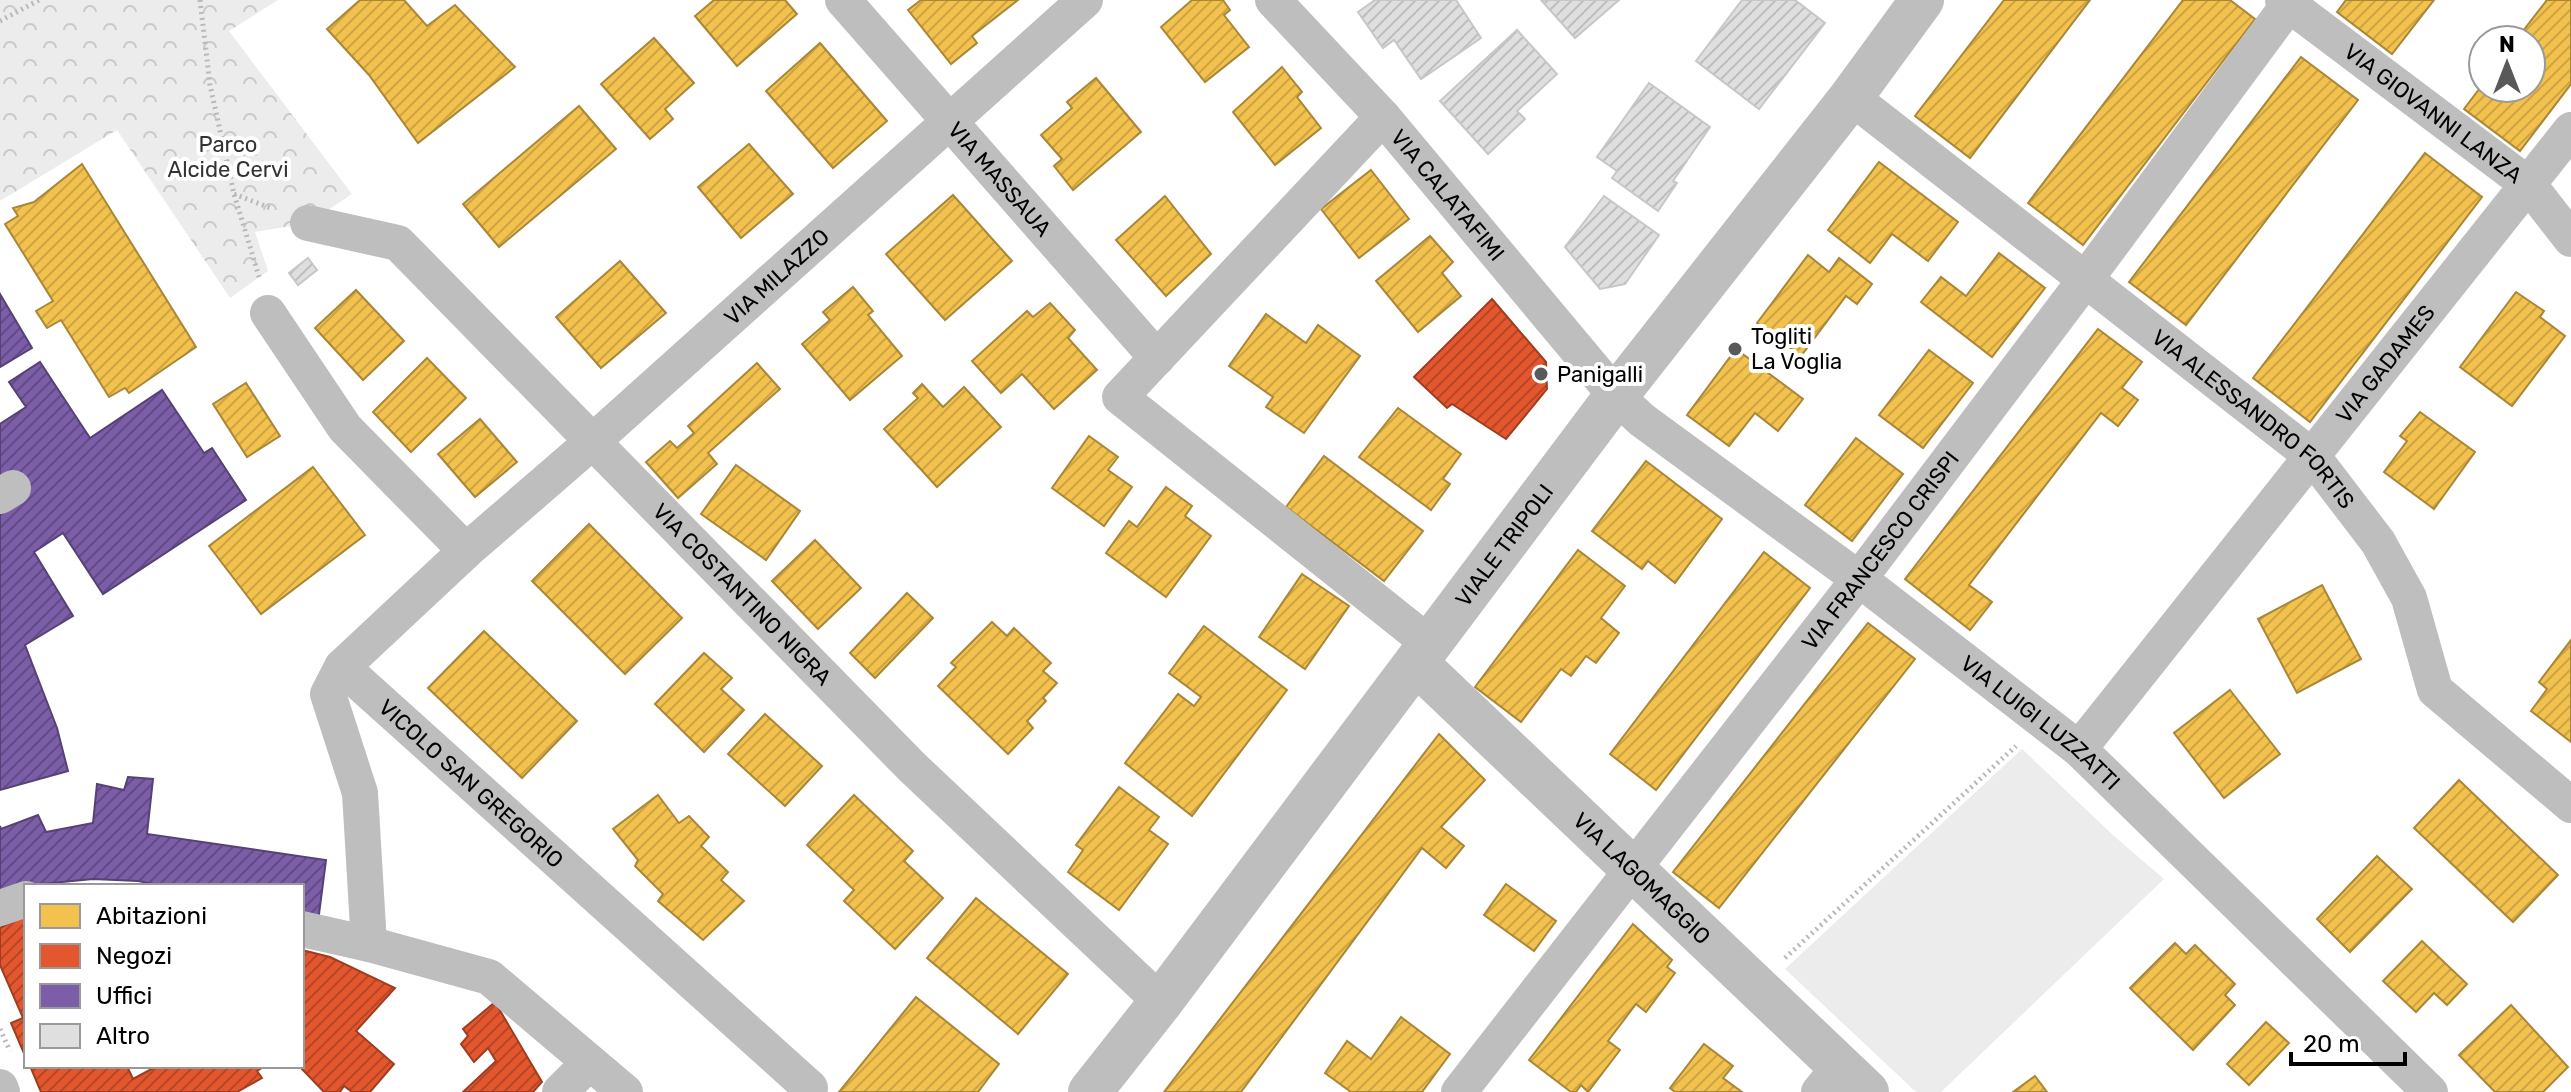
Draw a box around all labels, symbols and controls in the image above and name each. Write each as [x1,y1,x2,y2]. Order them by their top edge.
north arrow [2467,24,2547,104]
street label: VIA GIOVANNI LANZA [2339,37,2527,189]
street label: VIA MASSAUA [942,116,1057,242]
street label: VIA CALATAFIMI [1385,124,1510,266]
park label: Parco Alcide Cervi [167,131,289,183]
street label: VIA MILAZZO [719,223,835,331]
street label: VIA GADAMES [2330,300,2441,429]
place label: Togliti La Voglia [1751,323,1842,375]
street label: VIA ALESSANDRO FORTIS [2146,324,2360,514]
marker: Togliti La Voglia [1726,340,1744,358]
place label: Panigalli [1557,361,1643,388]
marker: Panigalli [1532,365,1550,383]
street label: VIA FRANCESCO CRISPI [1796,446,1965,655]
street label: VIALE TRIPOLI [1450,479,1559,612]
street label: VIA COSTANTINO NIGRA [647,498,837,691]
street label: VIA LUIGI LUZZATTI [1955,650,2126,796]
street label: VICOLO SAN GREGORIO [373,694,569,874]
street label: VIA LAGOMAGGIO [1567,807,1716,950]
legend [24,884,304,1068]
text: Abitazioni [96,902,207,930]
text: Negozi [96,942,172,970]
text: Uffici [96,982,152,1010]
scale bar [2291,1016,2405,1066]
text: Altro [96,1022,150,1050]
text: 20 m [2303,1030,2360,1058]

